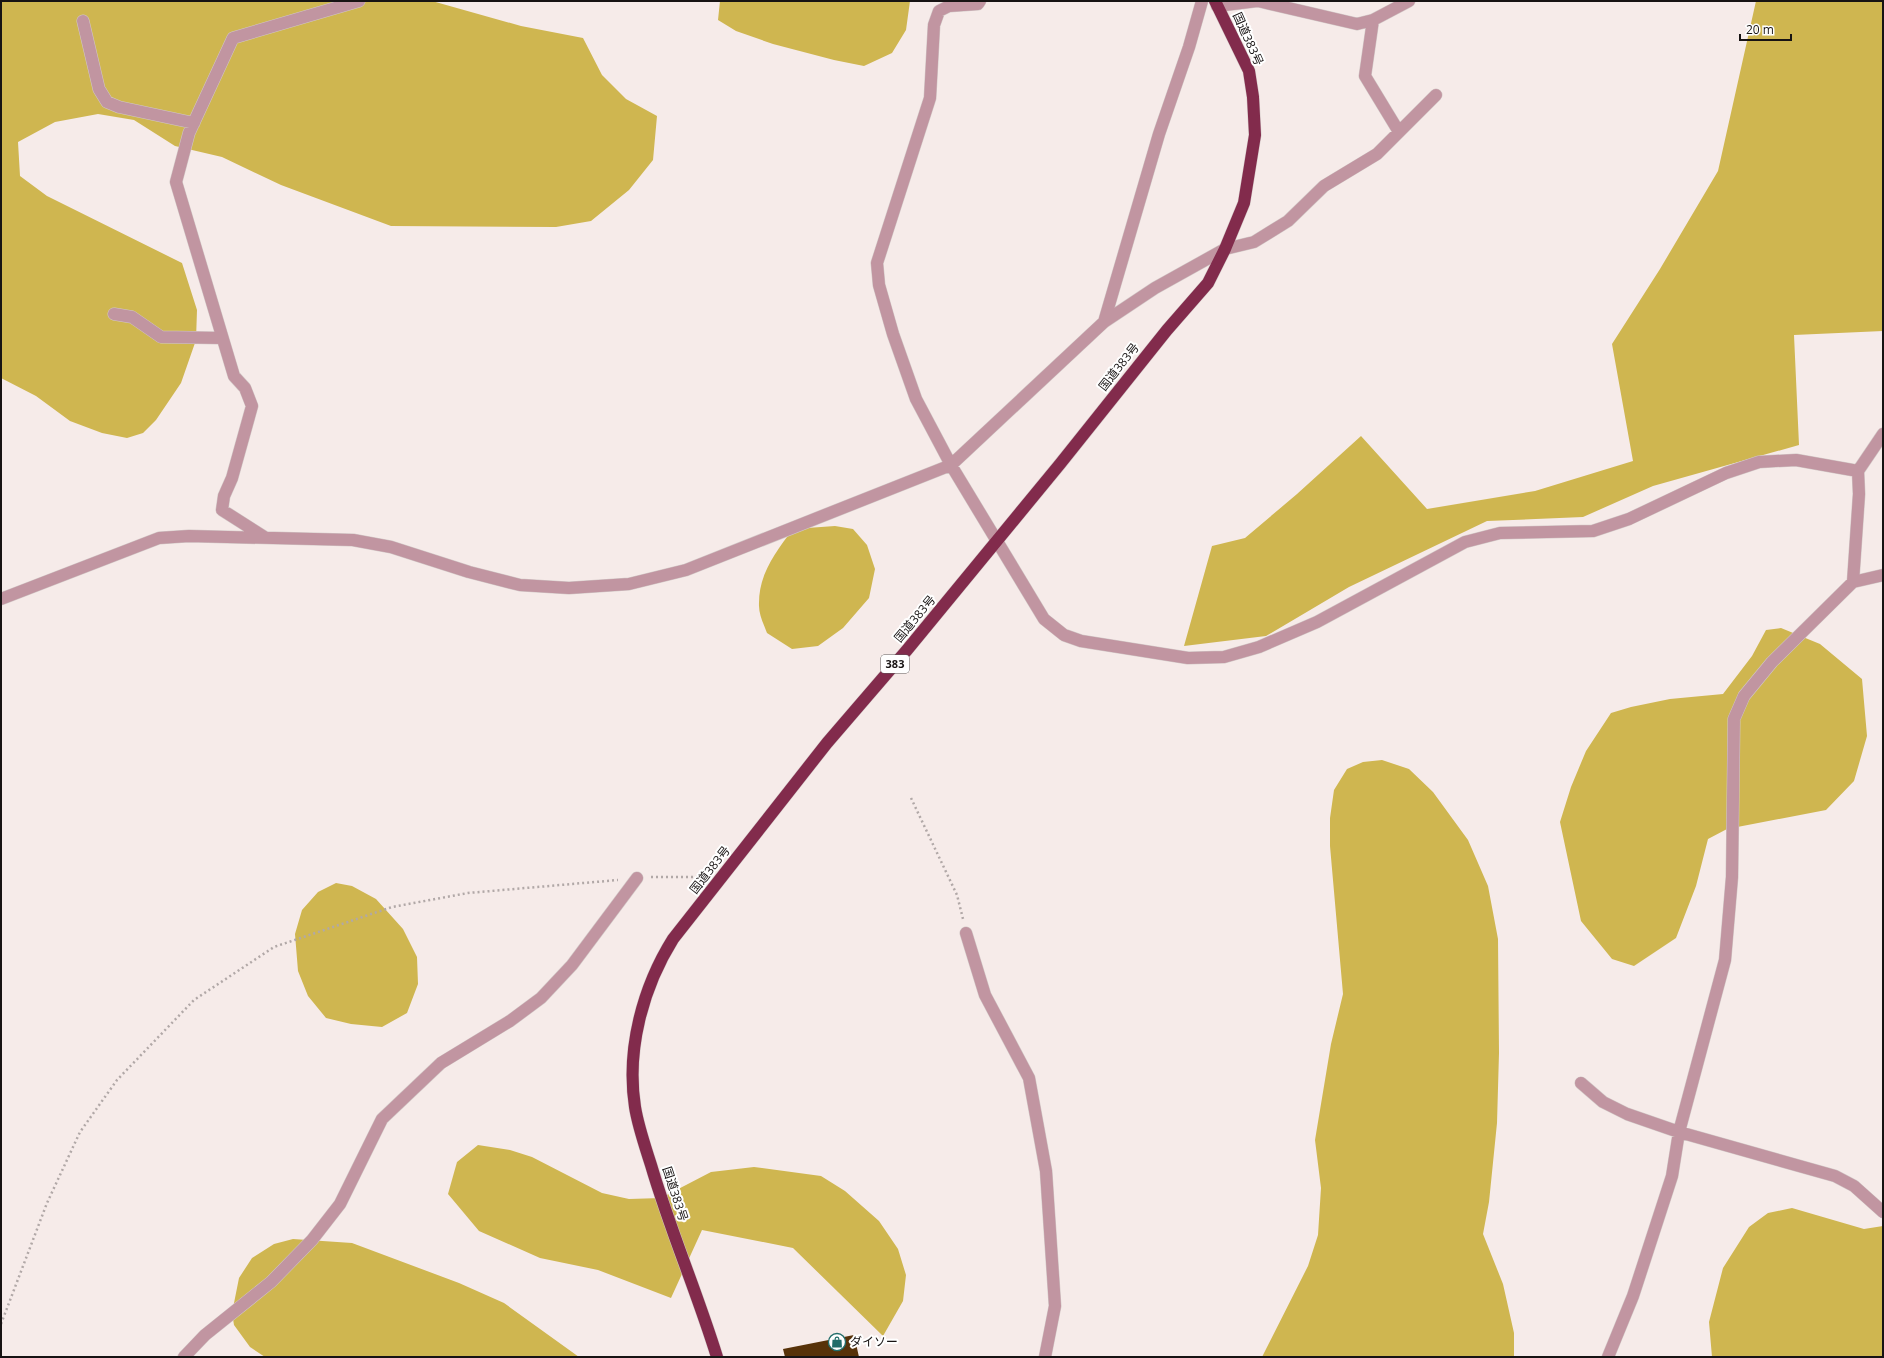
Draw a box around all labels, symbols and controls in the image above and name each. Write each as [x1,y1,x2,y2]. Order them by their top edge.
street label: 国道383号 [1229,9,1268,68]
scale bar [1740,16,1791,42]
text: 20 m [1746,21,1774,38]
street label: 国道383号 [1094,339,1143,394]
street label: 国道383号 [890,592,939,646]
road number: 383 [881,655,909,673]
street label: 国道383号 [685,842,734,897]
street label: 国道383号 [659,1164,692,1223]
shop icon: ダイソー [827,1332,847,1352]
place label: ダイソー [850,1333,898,1350]

